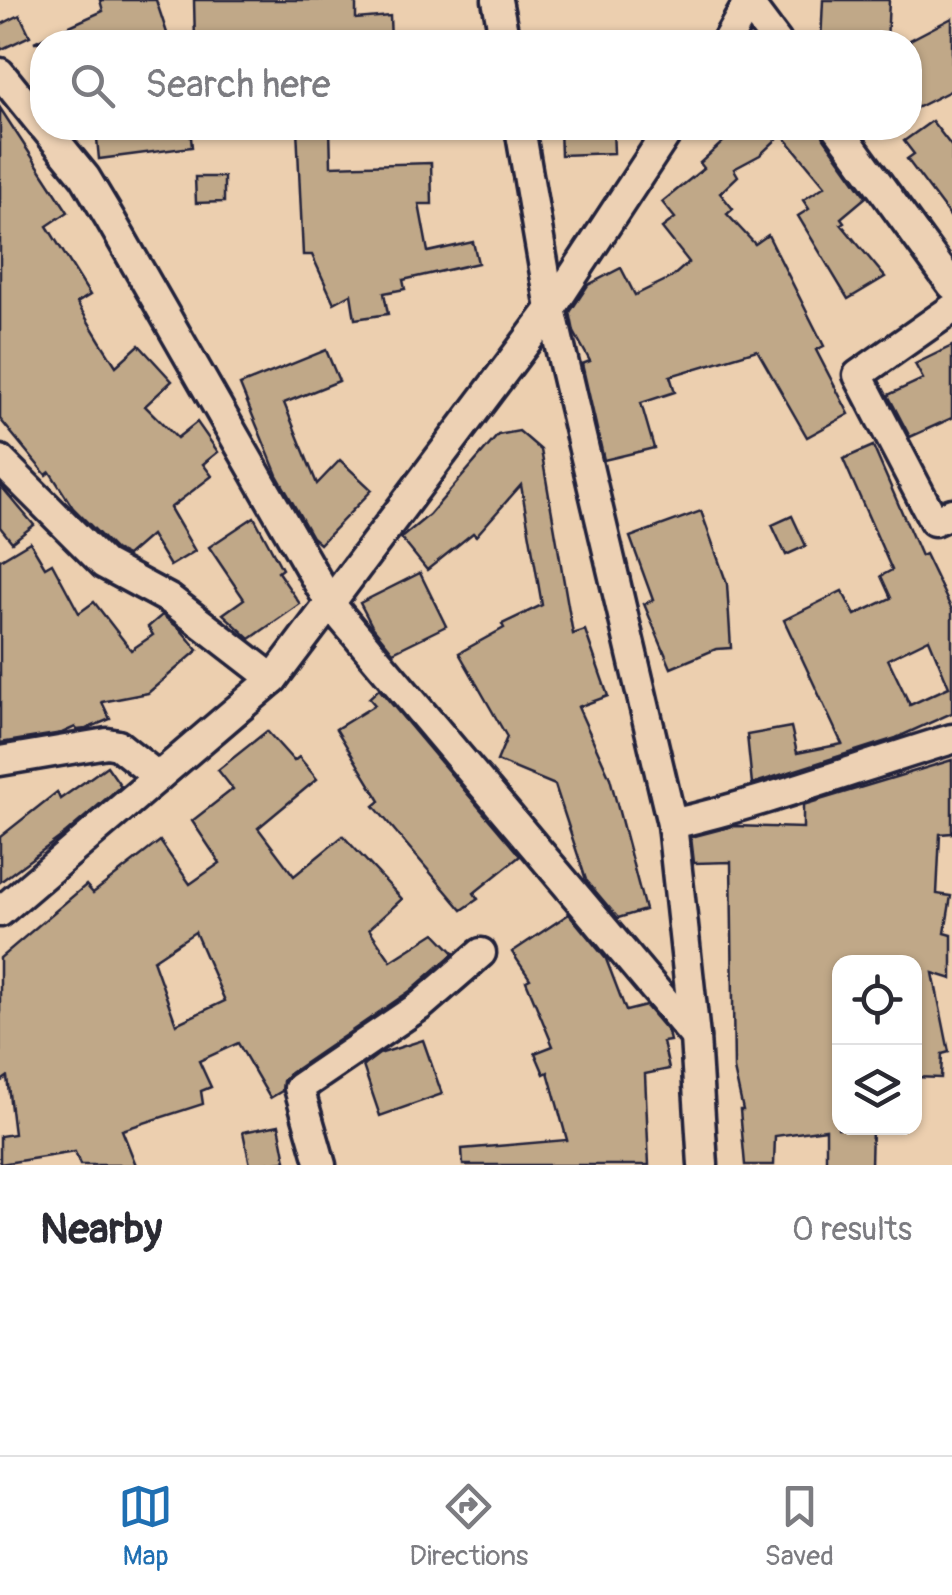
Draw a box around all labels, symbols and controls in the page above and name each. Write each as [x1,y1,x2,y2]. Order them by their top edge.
search box [30,30,922,140]
icon: search [65,58,120,113]
text: Search here [145,61,331,109]
map controls [832,955,922,1135]
button: locate [832,955,922,1045]
button: layers [832,1045,922,1135]
text: Nearby [40,1204,162,1256]
text: 0 results [792,1210,912,1250]
tab: Map [118,1479,173,1574]
tab: Directions [409,1479,528,1574]
tab: Saved [764,1479,834,1574]

